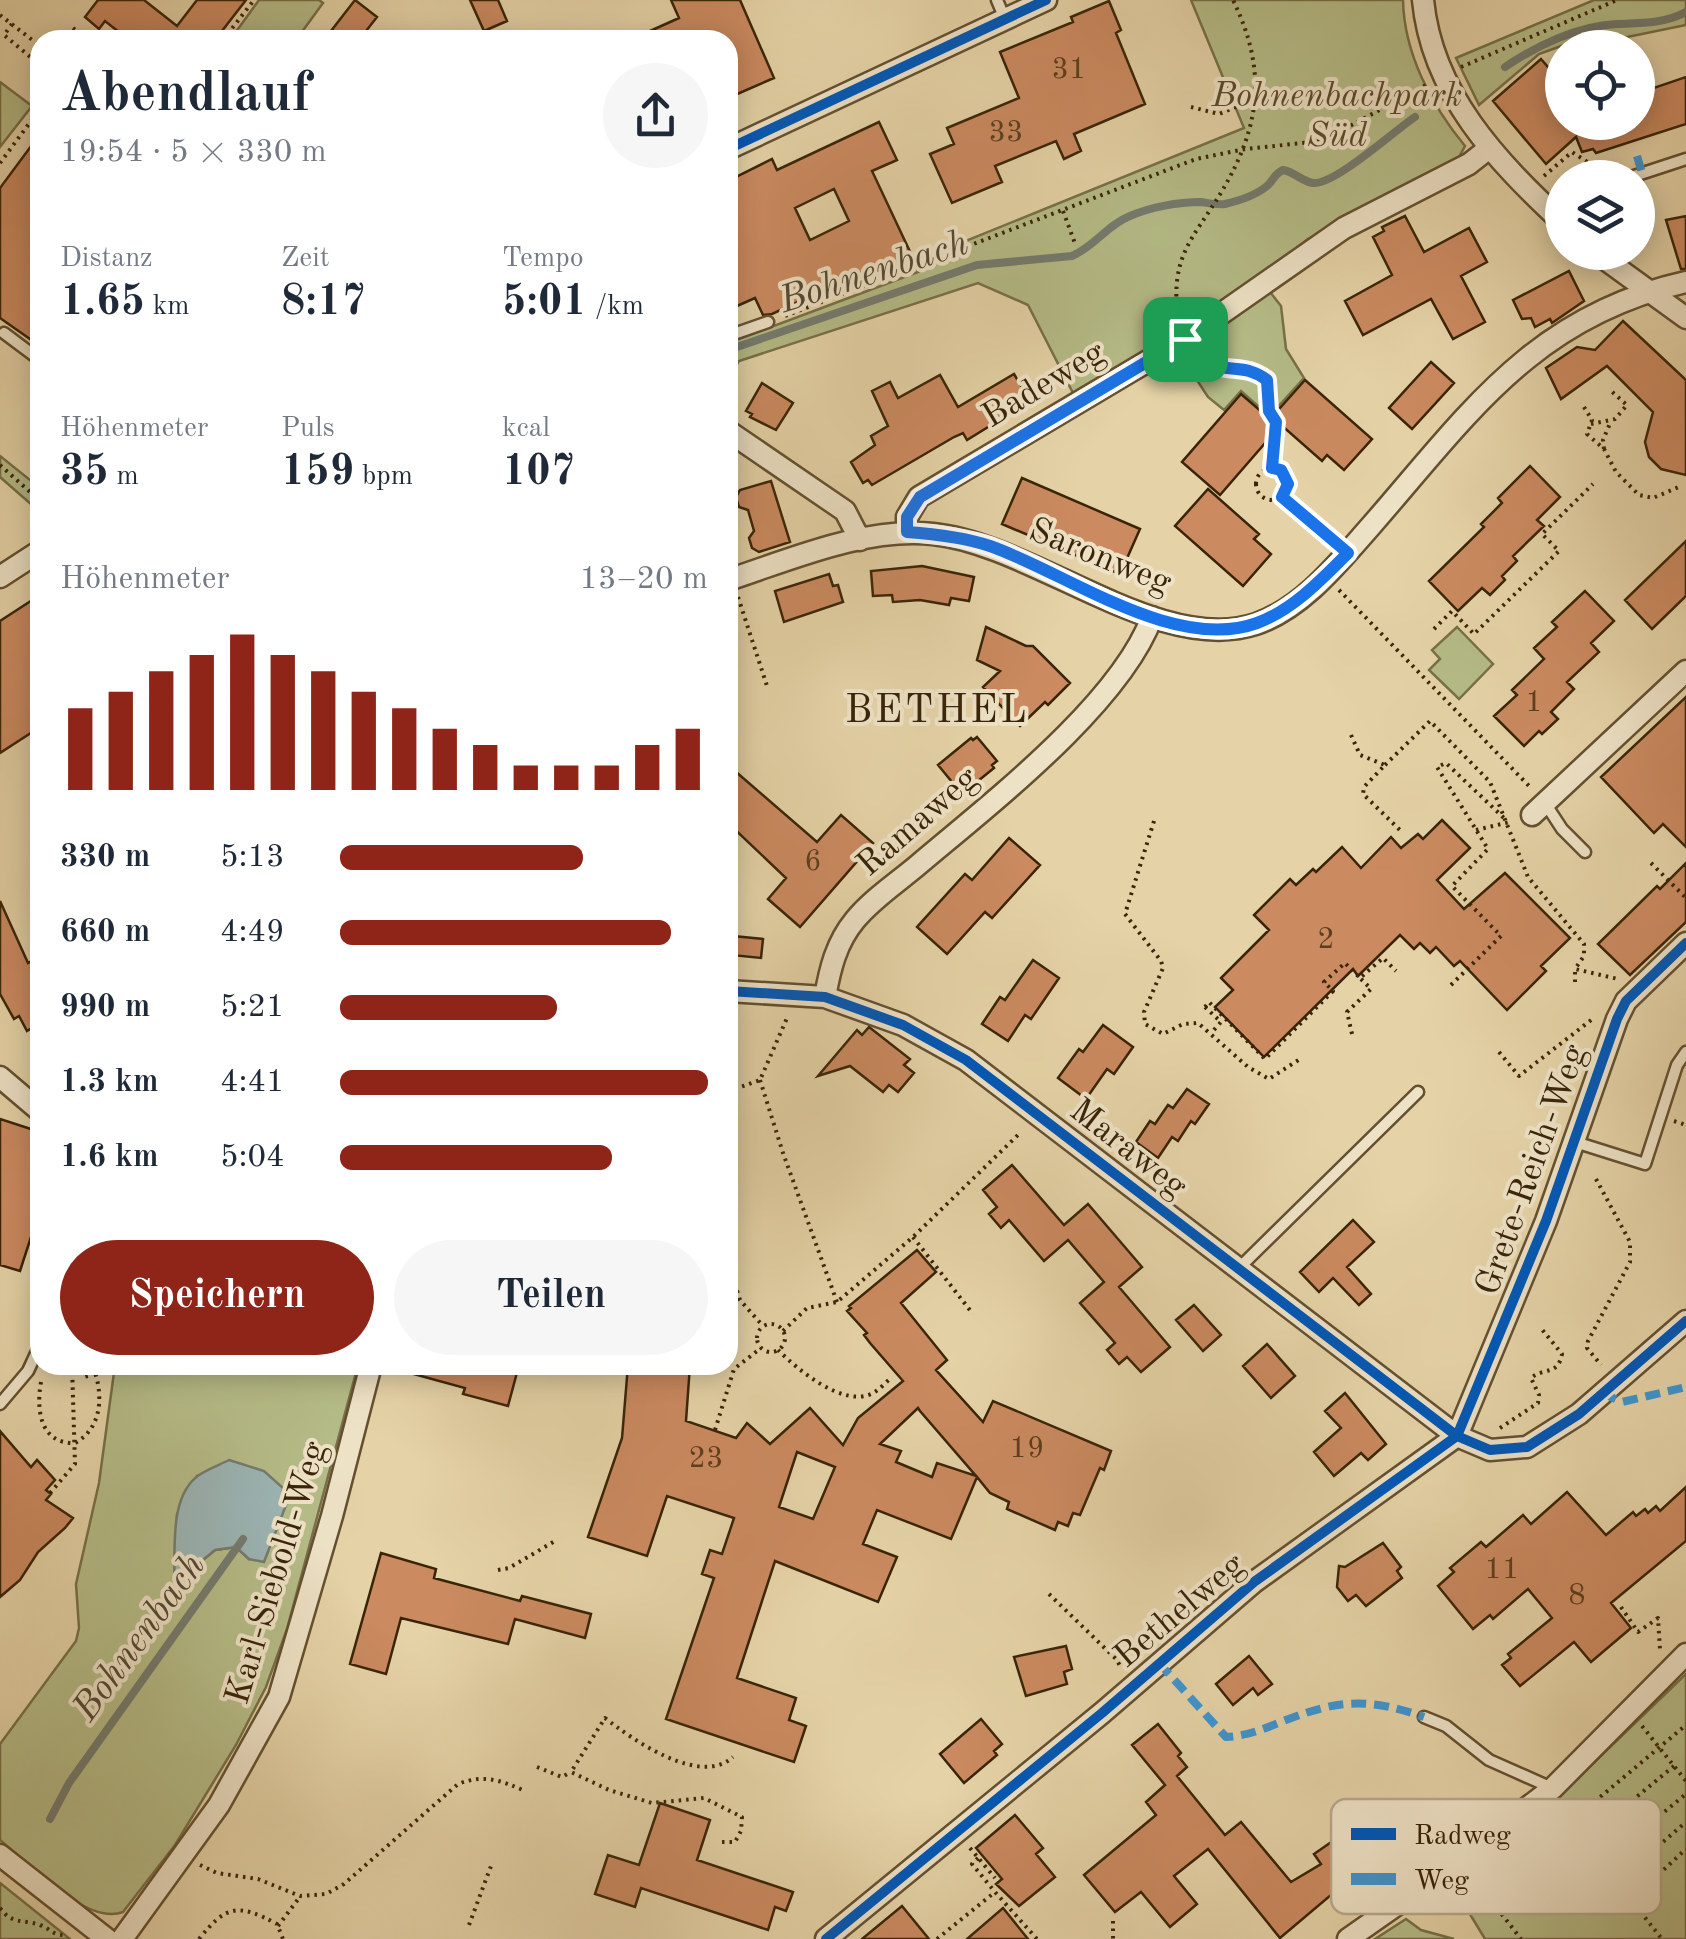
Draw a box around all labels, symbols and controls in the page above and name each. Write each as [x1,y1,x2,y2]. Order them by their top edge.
map controls [1545,30,1655,270]
button: locate [1545,30,1655,140]
house number: 31 [1052,55,1086,85]
button: share [603,63,708,168]
text: Abendlauf [60,68,311,123]
park label: Bohnenbachpark Süd [1211,79,1462,154]
house number: 33 [989,118,1023,148]
text: 19:54 · 5 × 330 m [60,137,327,169]
button: layers [1545,160,1655,270]
water label: Bohnenbach [774,225,973,322]
text: Distanz [60,245,153,273]
text: Zeit [281,245,330,273]
text: Tempo [502,245,584,273]
text: 1.65 [60,282,145,324]
text: 8:17 [281,282,366,324]
text: 5:01 [502,282,587,324]
text: km [145,293,189,321]
text: /km [587,293,644,321]
pin [1143,297,1228,382]
icon: arrive [1158,312,1213,367]
street label: Badeweg [977,335,1112,435]
text: Höhenmeter [60,415,208,443]
text: Puls [281,415,335,443]
text: kcal [502,415,550,443]
text: 35 [60,452,109,494]
text: 159 [281,452,354,494]
text: 107 [502,452,575,494]
text: m [109,463,139,491]
text: bpm [354,463,413,491]
street label: Saronweg [1024,513,1176,601]
text: Höhenmeter [60,564,230,596]
text: 13–20 m [580,564,708,596]
house number: 1 [1525,688,1543,718]
district label: BETHEL [845,692,1029,732]
street label: Ramaweg [851,760,985,883]
text: 330 m [60,842,150,874]
text: 5:13 [220,842,285,874]
house number: 6 [804,847,822,877]
text: 660 m [60,917,150,949]
text: 4:49 [220,917,285,949]
house number: 2 [1317,925,1335,955]
text: 990 m [60,992,150,1024]
text: 5:21 [220,992,285,1024]
street label: Grete-Reich-Weg [1470,1040,1594,1300]
text: 1.3 km [60,1067,159,1099]
text: 4:41 [220,1067,285,1099]
street label: Maraweg [1063,1093,1193,1205]
text: 1.6 km [60,1142,159,1174]
text: 5:04 [220,1142,285,1174]
button: Speichern [60,1240,374,1355]
button: Teilen [394,1240,708,1355]
house number: 19 [1010,1434,1044,1464]
street label: Karl-Siebold-Weg [220,1437,334,1709]
house number: 23 [689,1444,723,1474]
water label: Bohnenbach [66,1547,213,1729]
street label: Bethelweg [1108,1547,1252,1675]
house number: 11 [1485,1555,1519,1585]
house number: 8 [1568,1581,1586,1611]
legend [1331,1799,1661,1914]
text: Radweg [1414,1823,1511,1851]
text: Weg [1414,1868,1469,1896]

